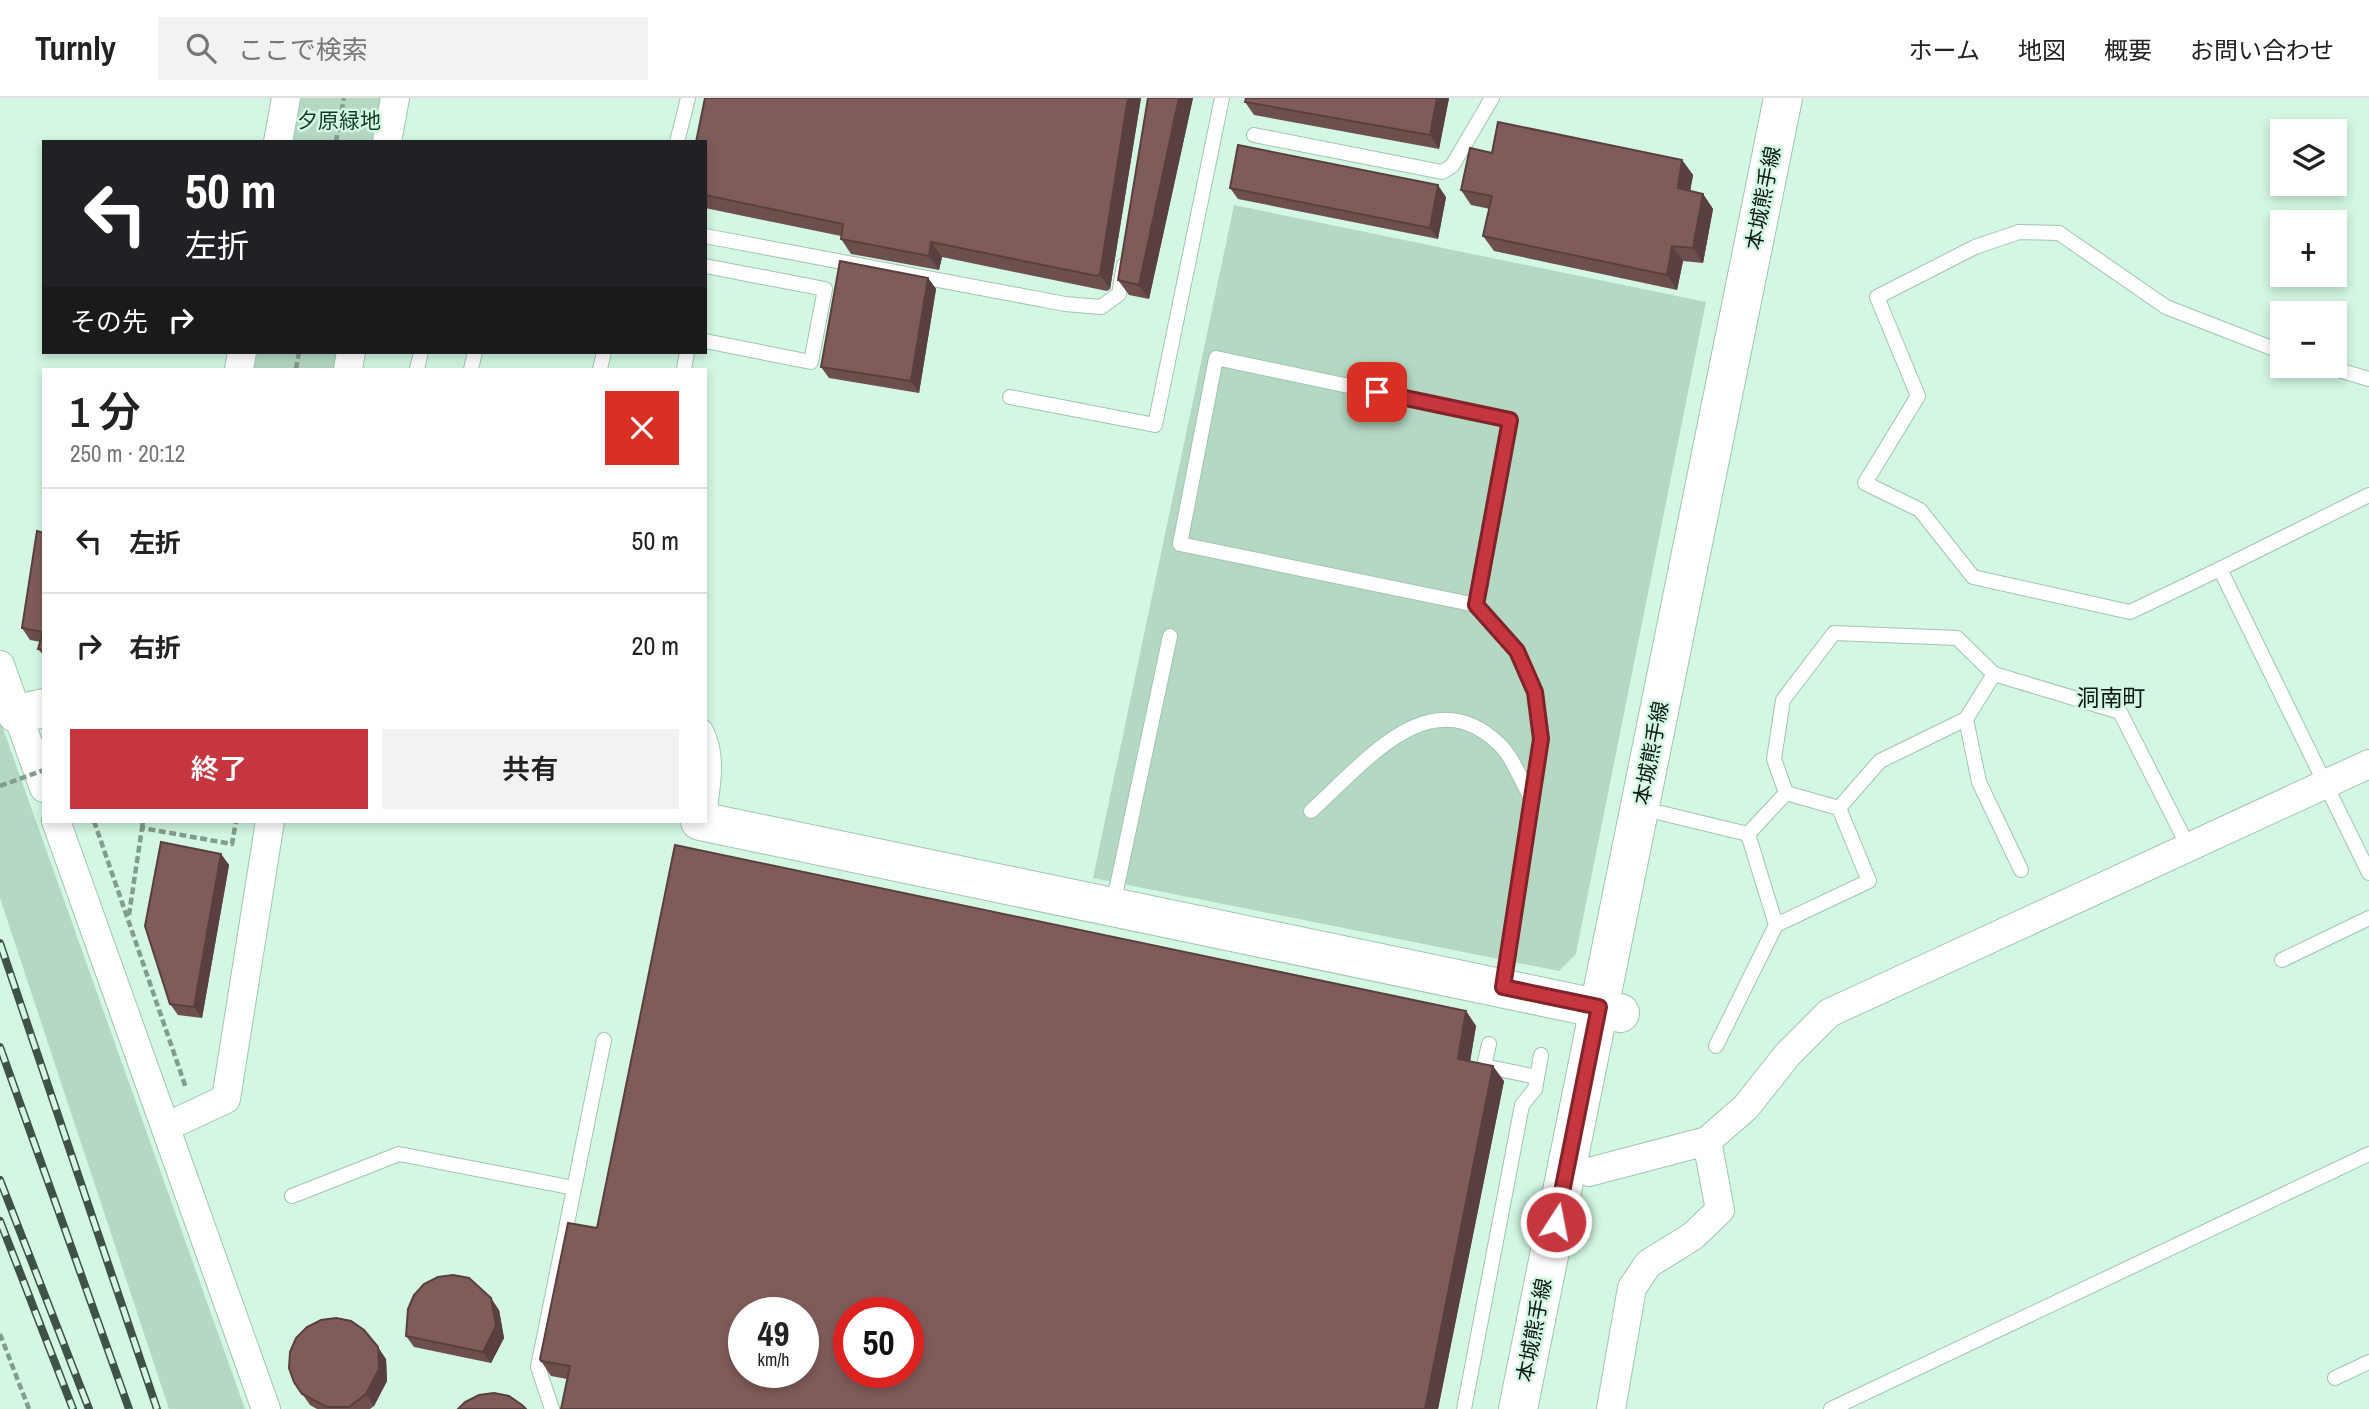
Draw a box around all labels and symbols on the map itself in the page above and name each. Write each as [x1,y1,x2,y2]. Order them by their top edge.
park label: 夕原緑地 [297,106,381,135]
street label: 本城熊手線 [1739,144,1787,252]
pin [1347,362,1407,422]
district label: 洞南町 [2077,682,2146,713]
street label: 本城熊手線 [1627,699,1675,807]
position arrow [1519,1185,1593,1259]
street label: 本城熊手線 [1510,1276,1558,1384]
speed limit sign: 50 [833,1297,924,1388]

